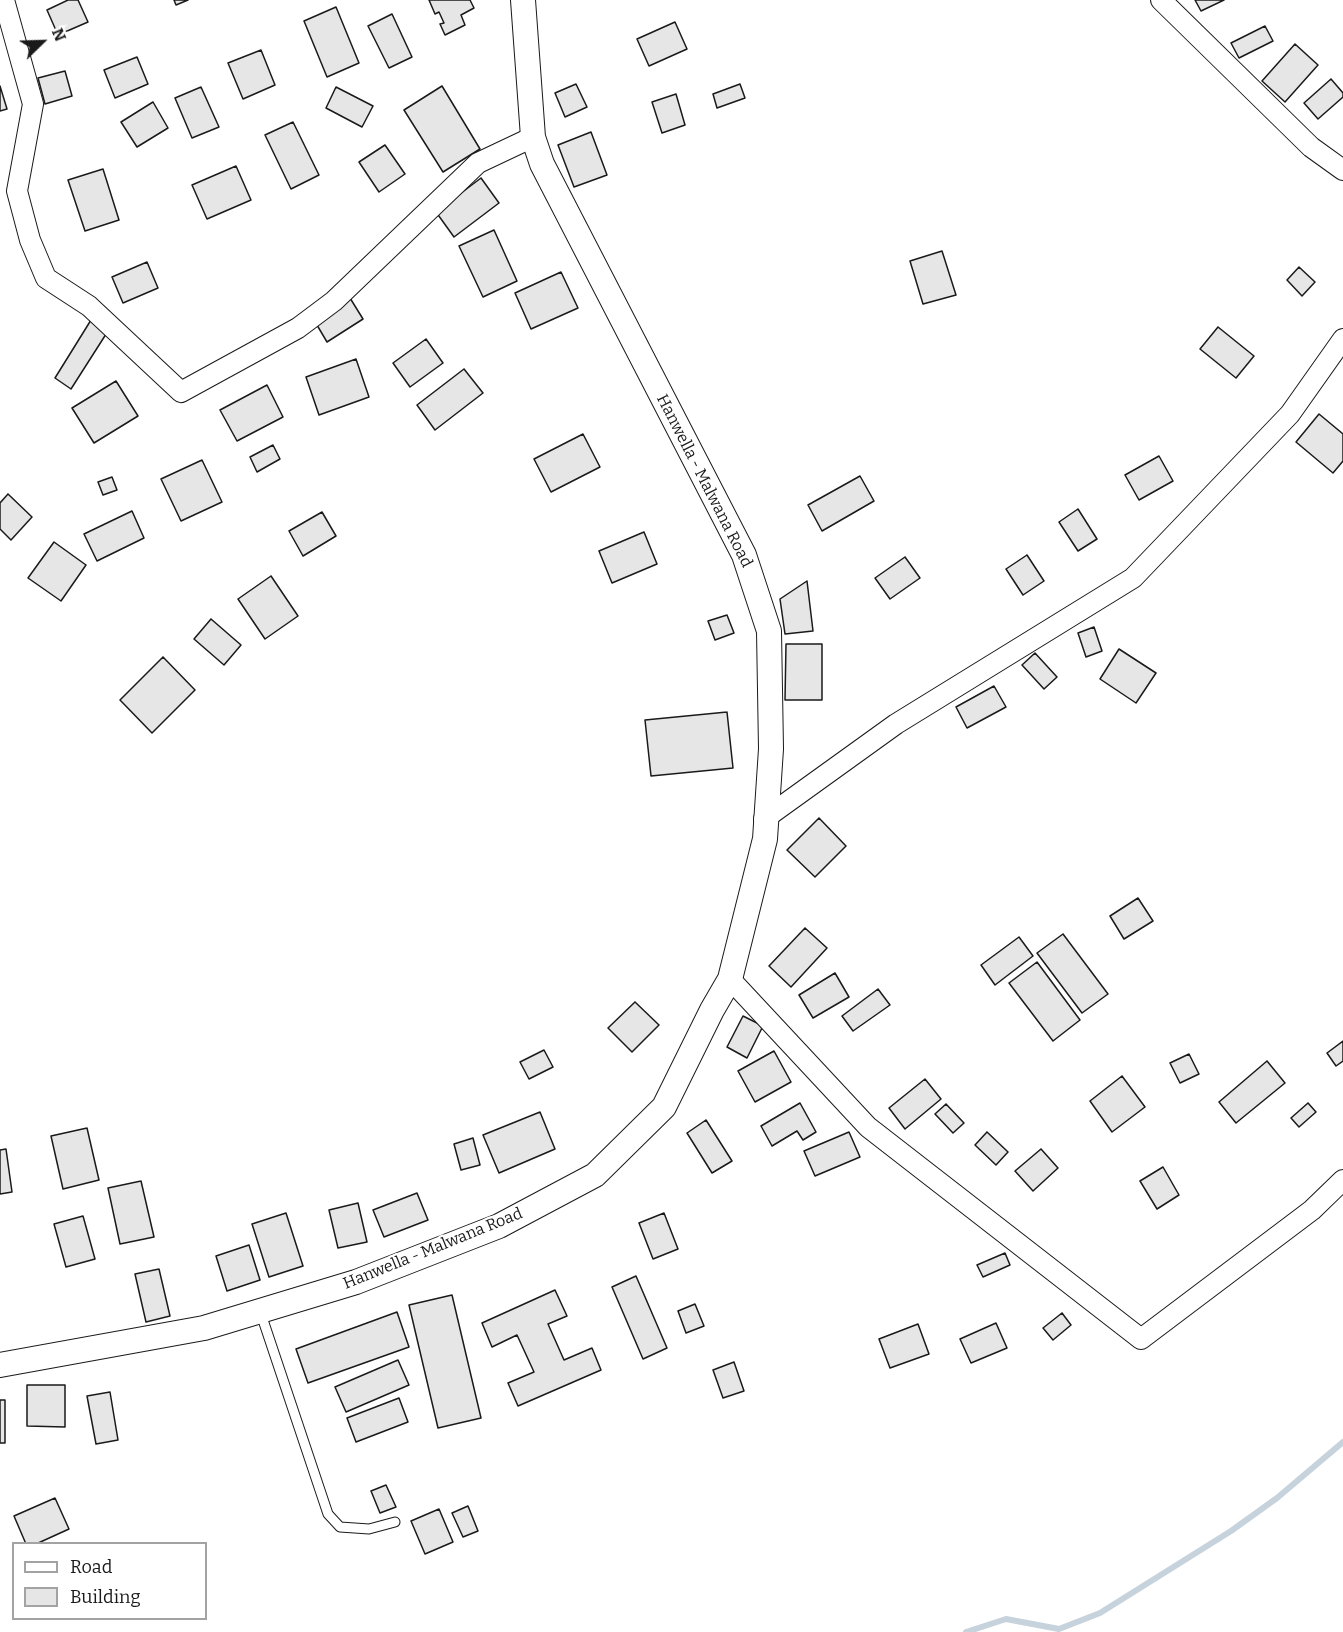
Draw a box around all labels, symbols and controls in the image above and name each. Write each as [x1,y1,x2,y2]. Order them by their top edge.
north arrow [12,12,72,72]
text: N [48,25,70,44]
street label: Hanwella - Malwana Road [652,391,756,571]
street label: Hanwella - Malwana Road [341,1204,525,1294]
legend [12,1542,207,1620]
text: Road [70,1556,112,1578]
text: Building [70,1586,141,1608]

